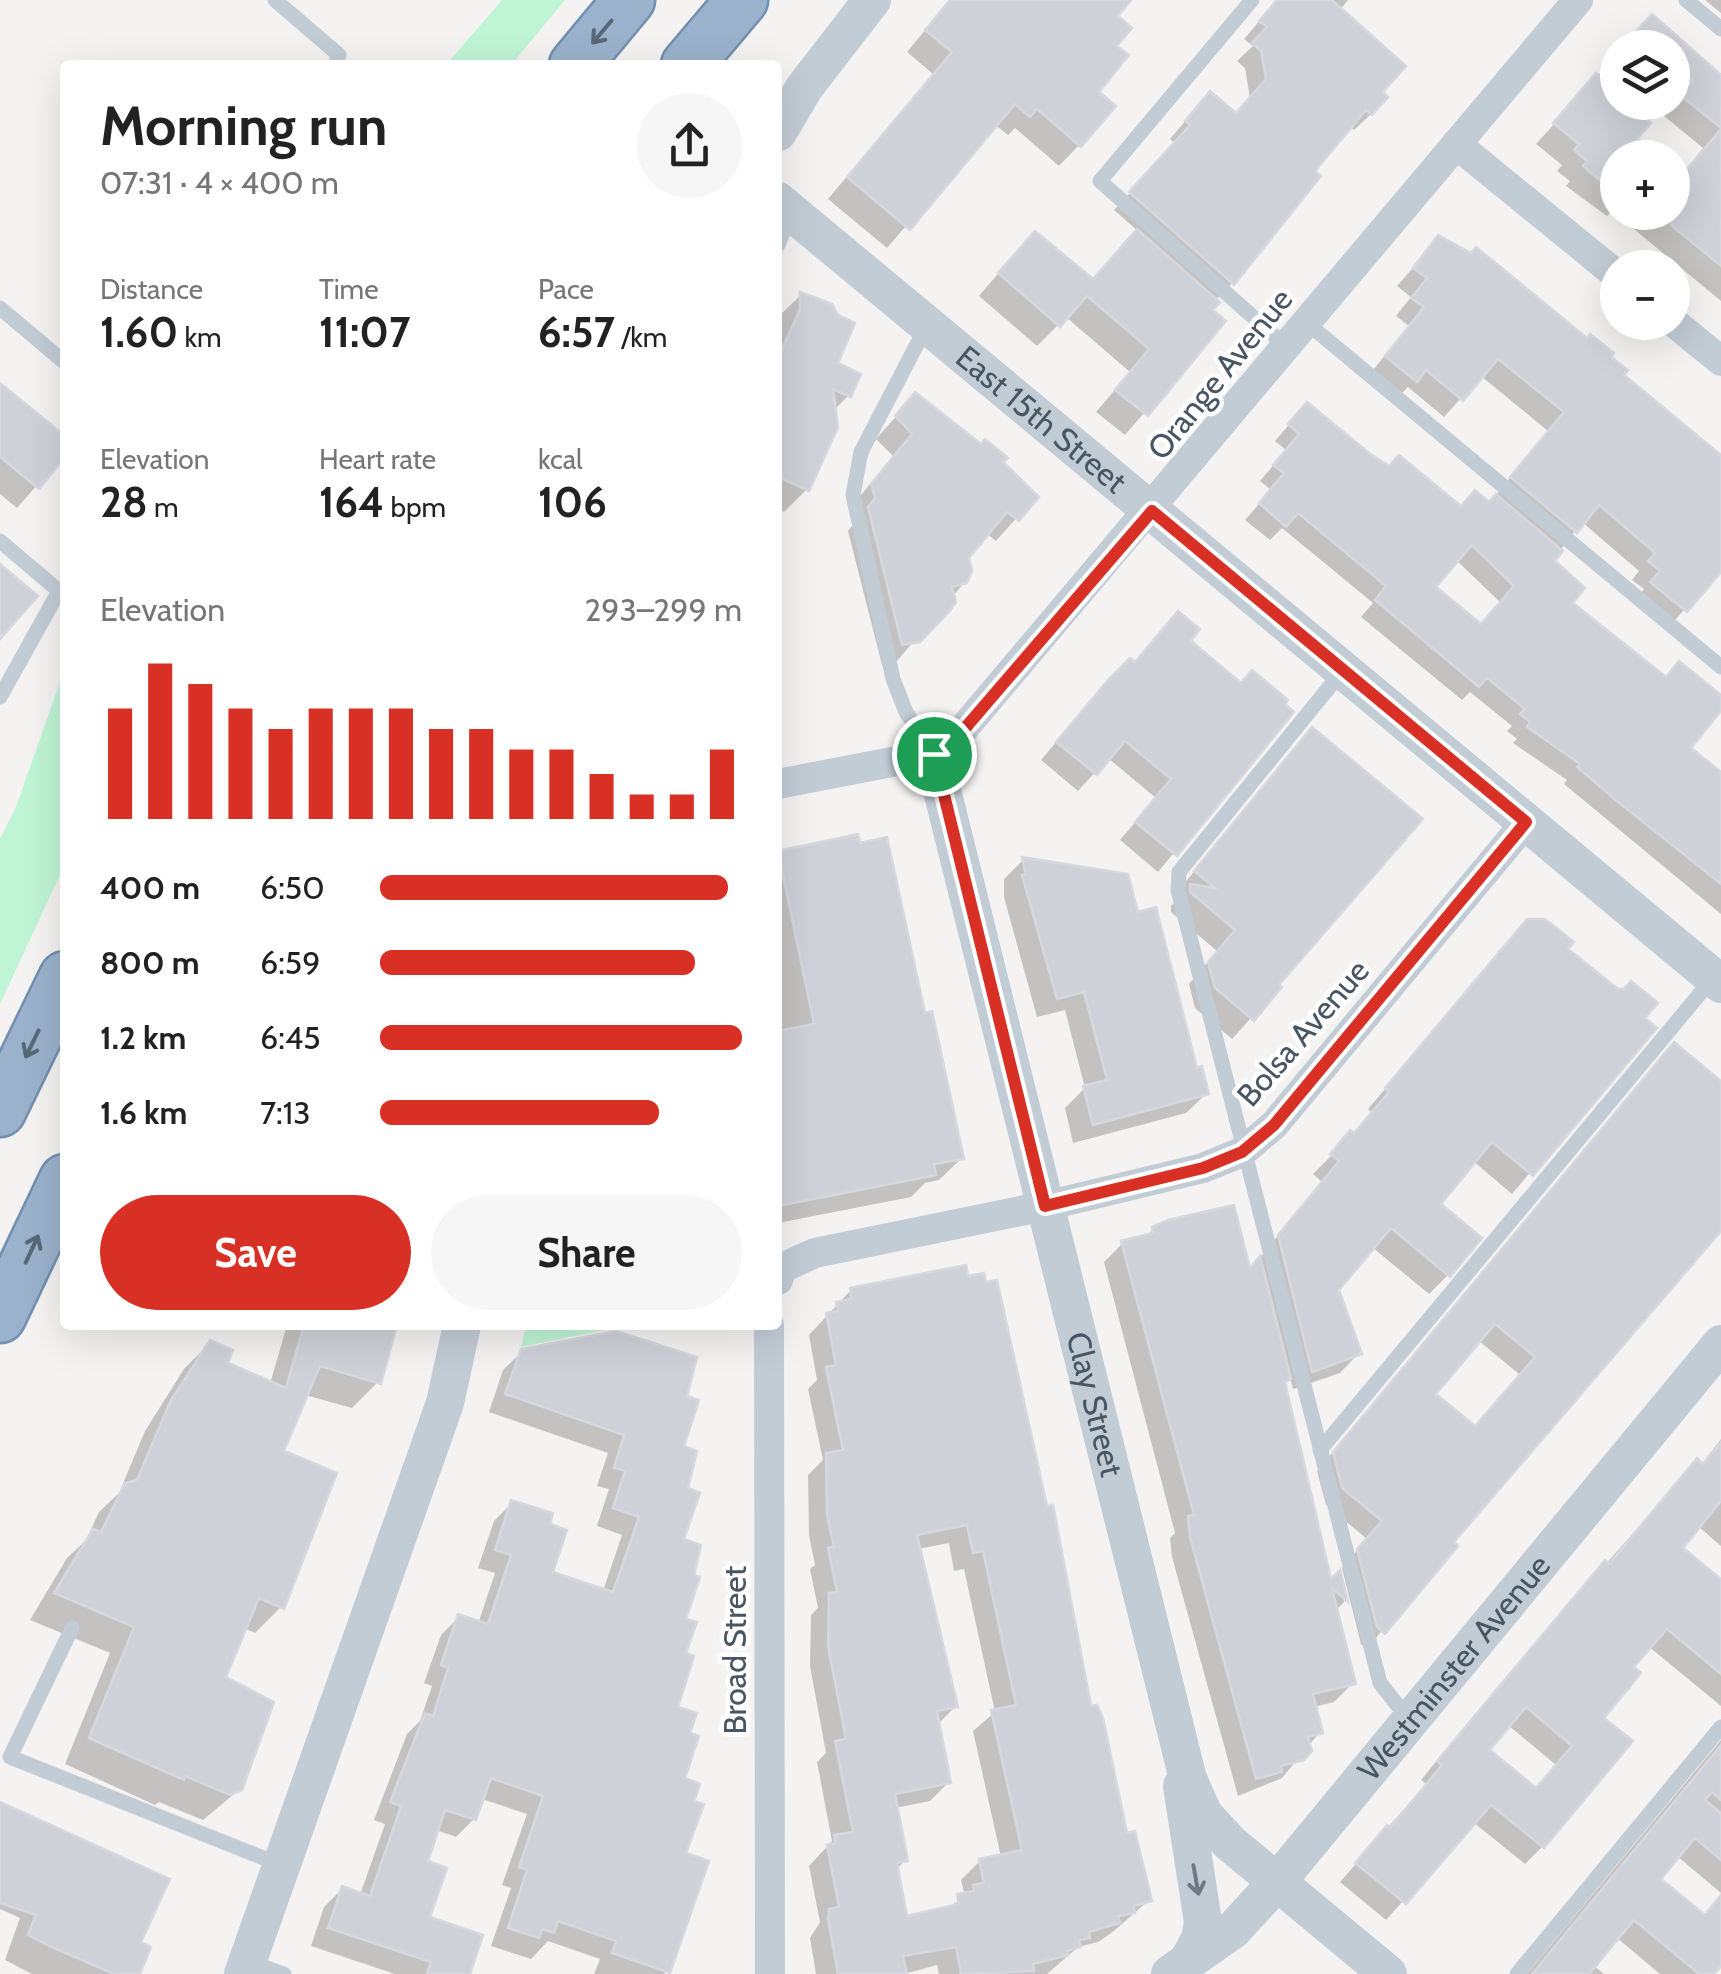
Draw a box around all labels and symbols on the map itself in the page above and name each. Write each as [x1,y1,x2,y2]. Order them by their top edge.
one-way arrow [591,19,613,45]
street label: Orange Avenue [1139,280,1300,467]
street label: East 15th Street [948,337,1135,501]
pin [892,712,977,797]
street label: Bolsa Avenue [1228,951,1377,1114]
one-way arrow [22,1028,41,1058]
one-way arrow [24,1234,43,1264]
street label: Clay Street [1058,1328,1132,1481]
street label: Westminster Avenue [1349,1546,1558,1788]
street label: Broad Street [715,1565,754,1734]
one-way arrow [1187,1863,1206,1896]

